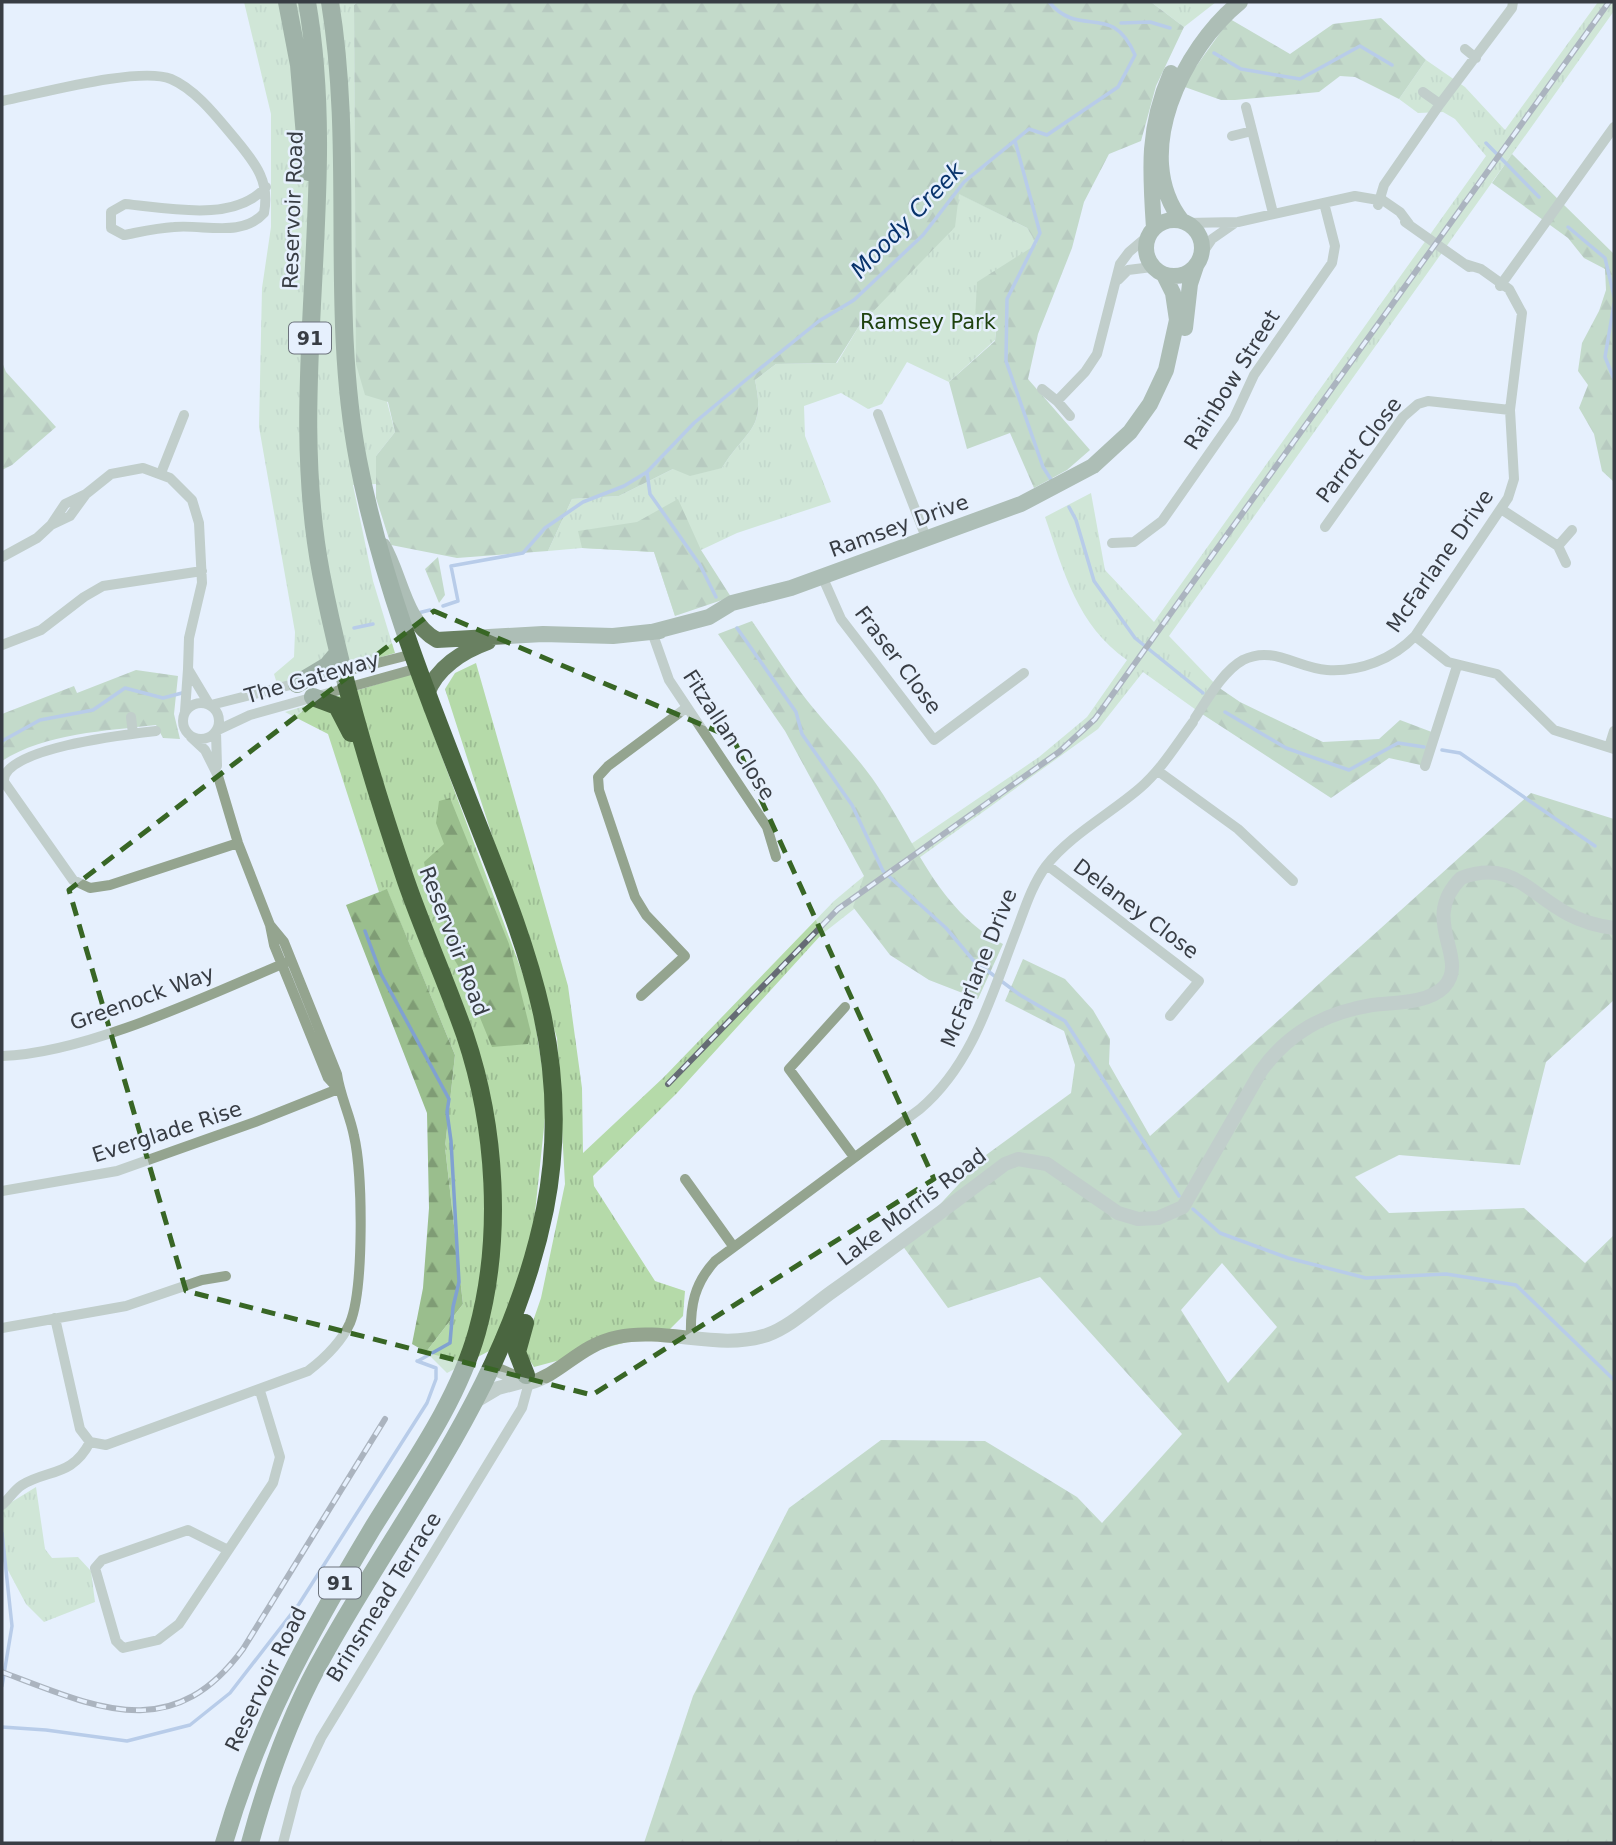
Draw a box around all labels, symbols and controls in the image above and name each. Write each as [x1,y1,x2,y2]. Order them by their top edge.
street label: Reservoir Road [278,131,308,289]
water label: Moody Creek [845,156,970,283]
street label: Rainbow Street [1179,306,1285,454]
park label: Ramsey Park [860,310,997,334]
road number: 91 [289,322,331,354]
street label: Parrot Close [1312,392,1406,508]
street label: McFarlane Drive [1382,485,1498,637]
street label: Ramsey Drive [826,490,972,562]
street label: Fraser Close [850,601,946,719]
street label: The Gateway [241,647,382,709]
street label: Fitzallan Close [678,665,780,805]
street label: Delaney Close [1069,854,1203,964]
street label: Reservoir Road [414,863,494,1019]
street label: McFarlane Drive [936,885,1022,1051]
street label: Greenock Way [67,961,217,1035]
street label: Everglade Rise [89,1096,245,1168]
street label: Lake Morris Road [833,1143,991,1271]
street label: Brinsmead Terrace [322,1508,446,1686]
road number: 91 [319,1568,361,1598]
street label: Reservoir Road [221,1603,311,1755]

